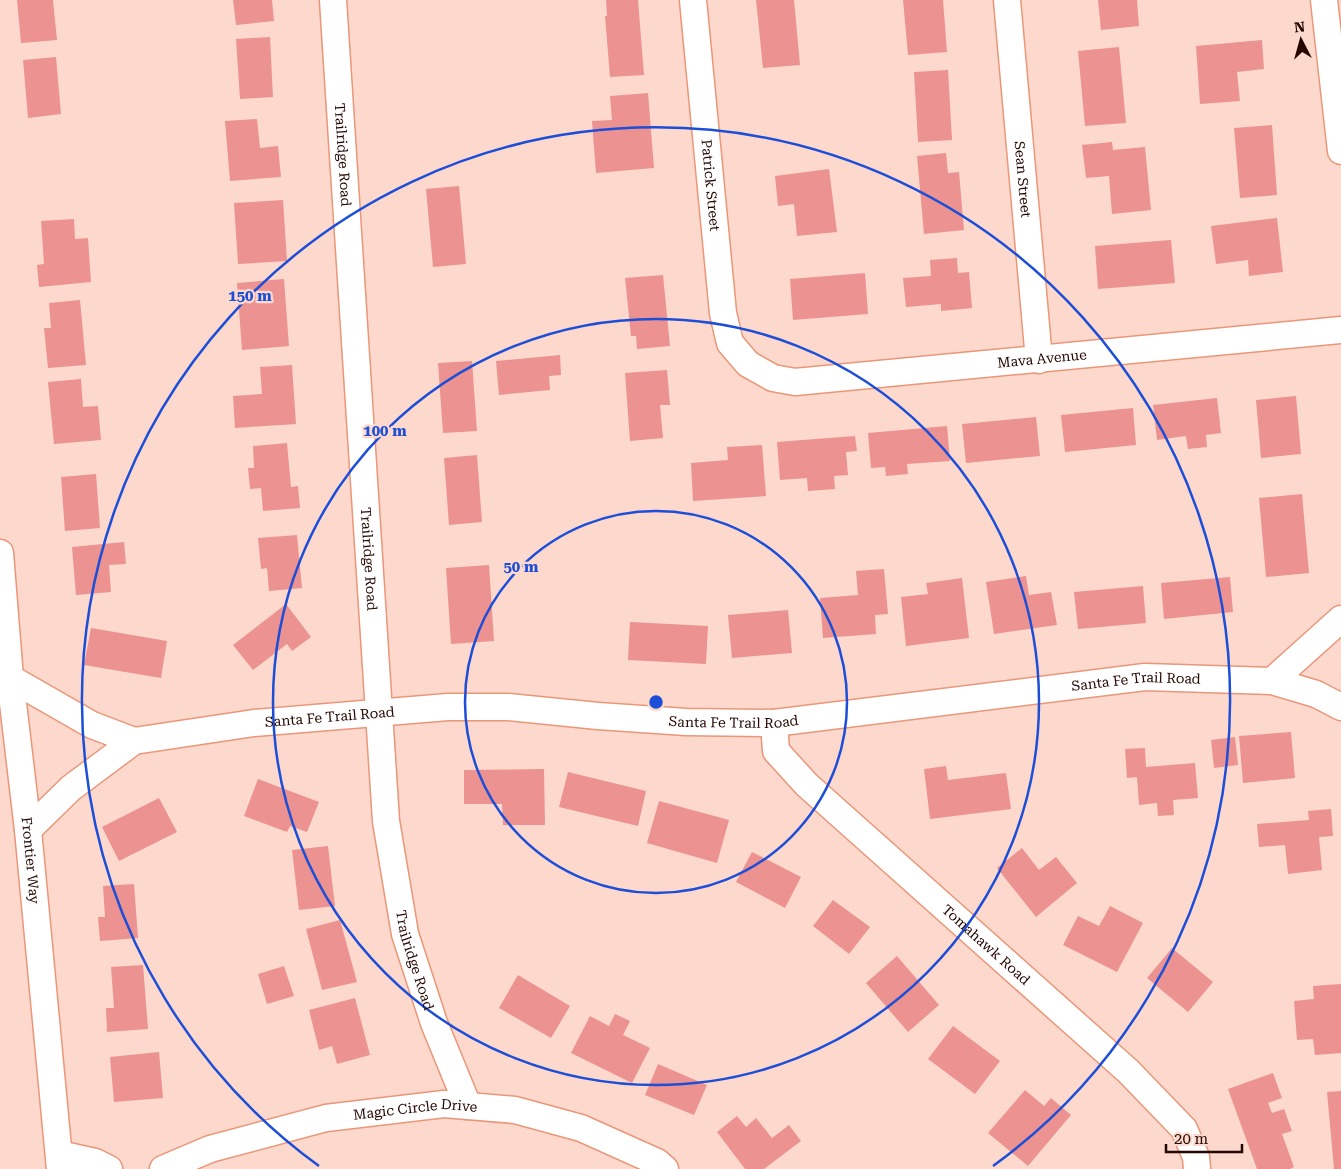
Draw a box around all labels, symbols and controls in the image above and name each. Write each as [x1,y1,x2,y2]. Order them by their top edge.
north arrow [1276,15,1326,65]
text: N [1293,19,1306,36]
street label: Trailridge Road [332,102,354,207]
street label: Patrick Street [698,139,723,232]
street label: Sean Street [1012,140,1034,218]
text: 150 m [228,287,272,305]
street label: Mava Avenue [997,346,1088,371]
text: 100 m [363,422,407,440]
street label: Trailridge Road [358,507,380,611]
text: 50 m [503,558,539,576]
street label: Santa Fe Trail Road [1070,669,1201,694]
centre of rings [647,693,665,711]
street label: Santa Fe Trail Road [264,703,395,730]
street label: Santa Fe Trail Road [668,712,799,731]
street label: Frontier Way [19,816,43,905]
street label: Tomahawk Road [939,901,1033,988]
street label: Trailridge Road [393,909,437,1012]
street label: Magic Circle Drive [352,1096,478,1123]
scale bar [1166,1122,1242,1154]
text: 20 m [1174,1130,1209,1148]

